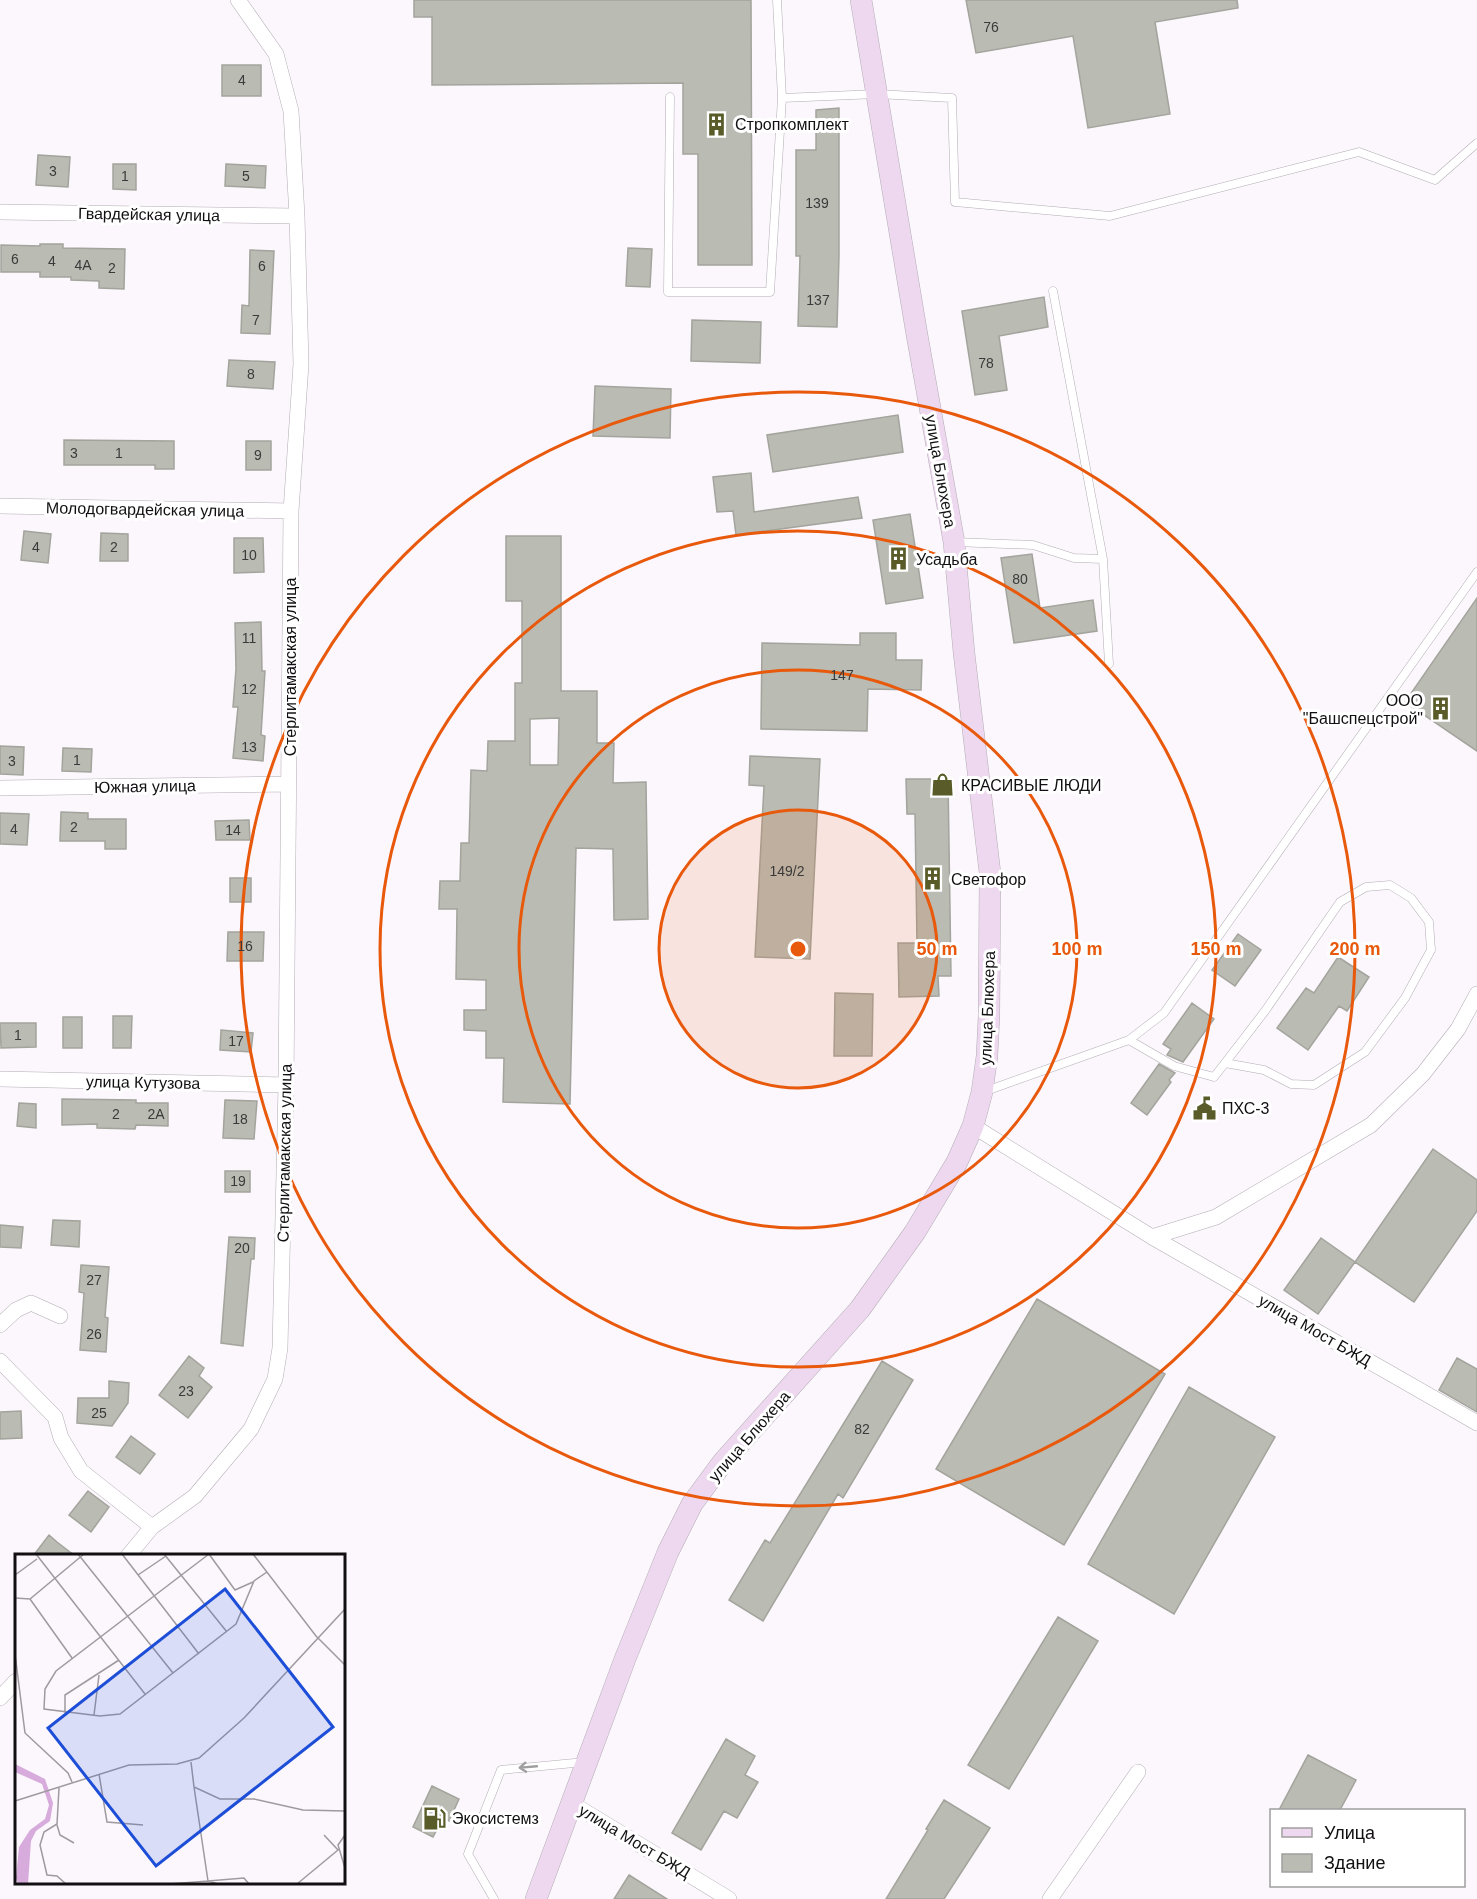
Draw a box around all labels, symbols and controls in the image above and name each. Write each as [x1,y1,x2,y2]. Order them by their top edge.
house number: 76 [983,19,999,35]
house number: 4 [238,72,246,88]
building icon: Стропкомплект [704,111,730,137]
place label: Стропкомплект [735,116,850,133]
house number: 3 [49,163,57,179]
house number: 1 [121,168,129,184]
house number: 5 [242,168,250,184]
house number: 139 [805,195,829,211]
street label: Гвардейская улица [78,205,220,224]
house number: 6 [11,251,19,267]
house number: 4 [48,253,56,269]
house number: 4А [74,257,92,273]
house number: 6 [258,258,266,274]
house number: 2 [108,260,116,276]
house number: 137 [806,292,830,308]
house number: 7 [252,312,260,328]
house number: 78 [978,355,994,371]
house number: 8 [247,366,255,382]
street label: улица Блюхера [922,413,959,529]
house number: 3 [70,445,78,461]
house number: 1 [115,445,123,461]
house number: 9 [254,447,262,463]
street label: Молодогвардейская улица [46,499,244,520]
house number: 4 [32,539,40,555]
house number: 2 [110,539,118,555]
building icon: Усадьба [885,546,911,572]
house number: 10 [241,547,257,563]
place label: Усадьба [916,551,977,568]
house number: 80 [1012,571,1028,587]
street label: Стерлитамакская улица [282,578,299,756]
house number: 11 [242,630,256,646]
house number: 147 [830,667,854,683]
house number: 12 [241,681,257,697]
place label: ООО "Башспецстрой" [1303,692,1423,727]
building icon: ООО "Башспецстрой" [1428,696,1454,722]
house number: 13 [241,739,257,755]
house number: 1 [73,752,81,768]
house number: 3 [8,753,16,769]
shop icon: КРАСИВЫЕ ЛЮДИ [930,772,956,798]
street label: Южная улица [94,777,196,796]
place label: КРАСИВЫЕ ЛЮДИ [961,777,1102,794]
house number: 2 [70,819,78,835]
house number: 4 [10,821,18,837]
house number: 14 [225,822,241,838]
house number: 149/2 [769,863,805,879]
building icon: Светофор [920,866,946,892]
place label: Светофор [951,871,1026,888]
house number: 16 [237,938,253,954]
centre of rings [788,939,808,959]
text: 50 m [916,939,958,959]
text: 100 m [1051,939,1103,959]
text: 150 m [1190,939,1242,959]
text: 200 m [1329,939,1381,959]
street label: улица Блюхера [977,950,998,1065]
house number: 1 [14,1027,22,1043]
house number: 17 [228,1033,244,1049]
street label: Стерлитамакская улица [274,1063,295,1242]
street label: улица Кутузова [86,1073,200,1092]
public building icon: ПХС-3 [1191,1095,1217,1121]
place label: ПХС-3 [1222,1100,1270,1117]
house number: 2 [112,1106,120,1122]
house number: 2А [147,1106,165,1122]
house number: 18 [232,1111,248,1127]
house number: 19 [230,1173,246,1189]
house number: 20 [234,1240,250,1256]
house number: 27 [86,1272,102,1288]
street label: улица Мост БЖД [1256,1291,1374,1370]
house number: 26 [86,1326,102,1342]
house number: 23 [178,1383,194,1399]
street label: улица Блюхера [705,1387,793,1485]
house number: 25 [91,1405,107,1421]
house number: 82 [854,1421,870,1437]
inset map [15,1554,345,1884]
one-way arrow [519,1762,539,1773]
street label: улица Мост БЖД [576,1802,694,1881]
fuel station icon: Экосистемз [421,1805,447,1831]
legend [1270,1809,1465,1887]
place label: Экосистемз [452,1810,539,1827]
text: Улица [1324,1823,1376,1843]
text: Здание [1324,1853,1385,1873]

